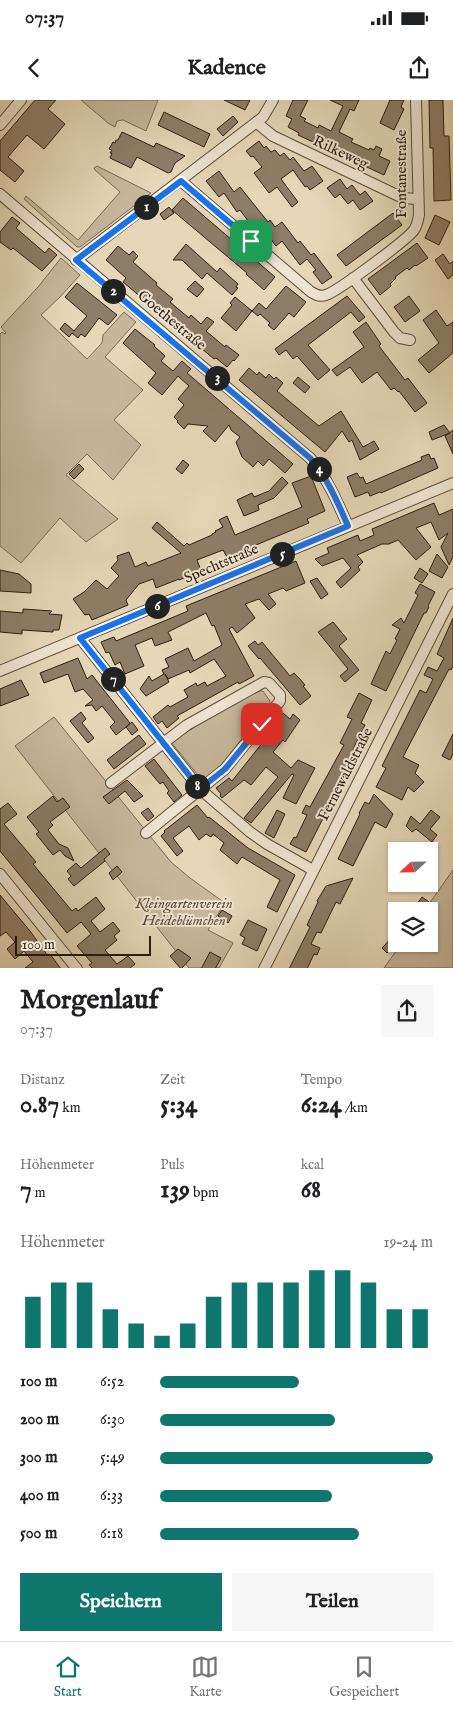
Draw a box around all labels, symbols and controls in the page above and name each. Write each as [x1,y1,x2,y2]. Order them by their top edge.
text: 07:37 [25,6,64,30]
icon: back [20,54,48,82]
text: Kadence [187,54,266,82]
icon: share [405,54,433,82]
street label: Fontanestraße [392,129,411,218]
street label: Rilkeweg [310,131,372,174]
pin: 1 [134,194,158,220]
text: 1 [144,198,149,216]
pin [230,220,272,262]
icon: arrive [237,227,265,255]
pin: 2 [100,278,126,304]
text: 2 [110,282,117,300]
street label: Goethestraße [133,286,210,355]
pin: 3 [204,366,230,390]
text: 3 [215,369,220,387]
pin: 4 [306,456,332,482]
text: 4 [316,460,323,478]
street label: Spechtstraße [181,539,261,588]
pin: 5 [270,542,294,566]
text: 5 [280,545,285,563]
pin: 6 [144,594,170,618]
text: 6 [155,597,160,615]
pin: 7 [100,666,126,692]
text: 7 [110,670,117,688]
pin [241,703,283,745]
icon: check [248,710,276,738]
street label: Fernewaldstraße [314,724,377,824]
pin: 8 [184,774,210,798]
text: 8 [195,777,200,795]
north arrow [388,842,438,892]
map controls [388,842,438,952]
park label: Kleingartenverein Heideblümchen [134,894,233,930]
button: layers [388,902,438,952]
scale bar [15,934,151,957]
text: 100 m [22,936,55,954]
text: Morgenlauf [20,983,159,1018]
button: share [381,985,433,1037]
text: 07:37 [20,1020,53,1040]
text: Distanz [20,1071,65,1089]
text: Zeit [160,1071,185,1089]
text: Tempo [301,1071,342,1089]
text: 0.87 [20,1089,59,1121]
text: 5:34 [160,1089,198,1121]
text: 6:24 [301,1089,342,1121]
text: km [59,1099,81,1117]
text: /km [342,1099,368,1117]
text: Höhenmeter [20,1156,94,1174]
text: Puls [160,1156,184,1174]
text: kcal [301,1156,324,1174]
text: 7 [20,1174,32,1206]
text: 139 [160,1174,190,1206]
text: 68 [301,1174,321,1206]
text: m [32,1184,46,1202]
text: bpm [190,1184,219,1202]
text: Höhenmeter [20,1233,105,1253]
text: 19–24 m [384,1233,433,1253]
text: 100 m [20,1372,57,1392]
text: 6:52 [100,1372,124,1392]
text: 200 m [20,1410,59,1430]
text: 6:30 [100,1410,125,1430]
text: 300 m [20,1448,58,1468]
text: 5:49 [100,1448,125,1468]
text: 400 m [20,1486,59,1506]
text: 6:33 [100,1486,123,1506]
text: 500 m [20,1524,57,1544]
text: 6:18 [100,1524,123,1544]
button: Speichern [20,1573,222,1631]
button: Teilen [232,1573,433,1631]
tab: Start [54,1653,82,1701]
tab: Karte [189,1653,222,1701]
tab: Gespeichert [329,1653,399,1701]

